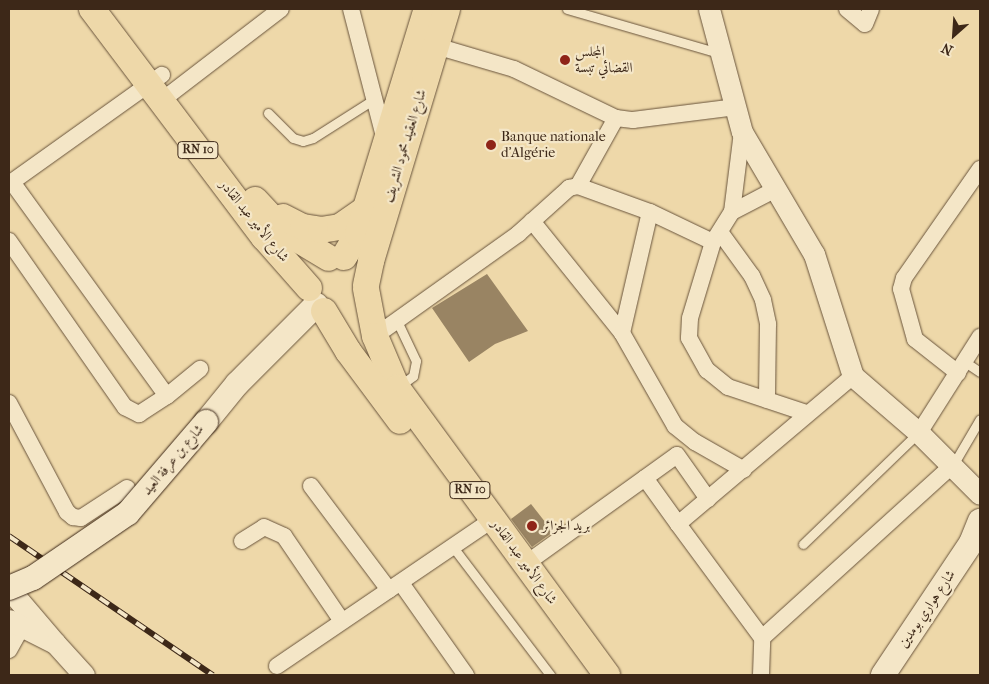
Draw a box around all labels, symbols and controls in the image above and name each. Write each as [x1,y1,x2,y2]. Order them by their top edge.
north arrow [929,10,979,60]
text: N [939,39,956,59]
place label: المجلس القضائي تبسة [575,44,633,76]
marker: المجلس القضائي تبسة [559,54,571,66]
street label: شارع العقيد محمود الشريف [380,87,430,205]
place label: Banque nationale d'Algérie [501,129,606,162]
marker: Banque nationale d'Algérie [485,139,497,151]
road number: RN 10 [177,140,219,160]
street label: شارع الأمير عبد القادر [216,176,292,266]
street label: شارع بن عرفة العيد [139,421,207,499]
road number: RN 10 [449,480,491,500]
street label: شارع الأمير عبد القادر [488,516,560,608]
place label: بريد الجزائر [542,518,590,534]
marker: بريد الجزائر [526,520,538,532]
street label: شارع هواري بومدين [895,567,959,651]

